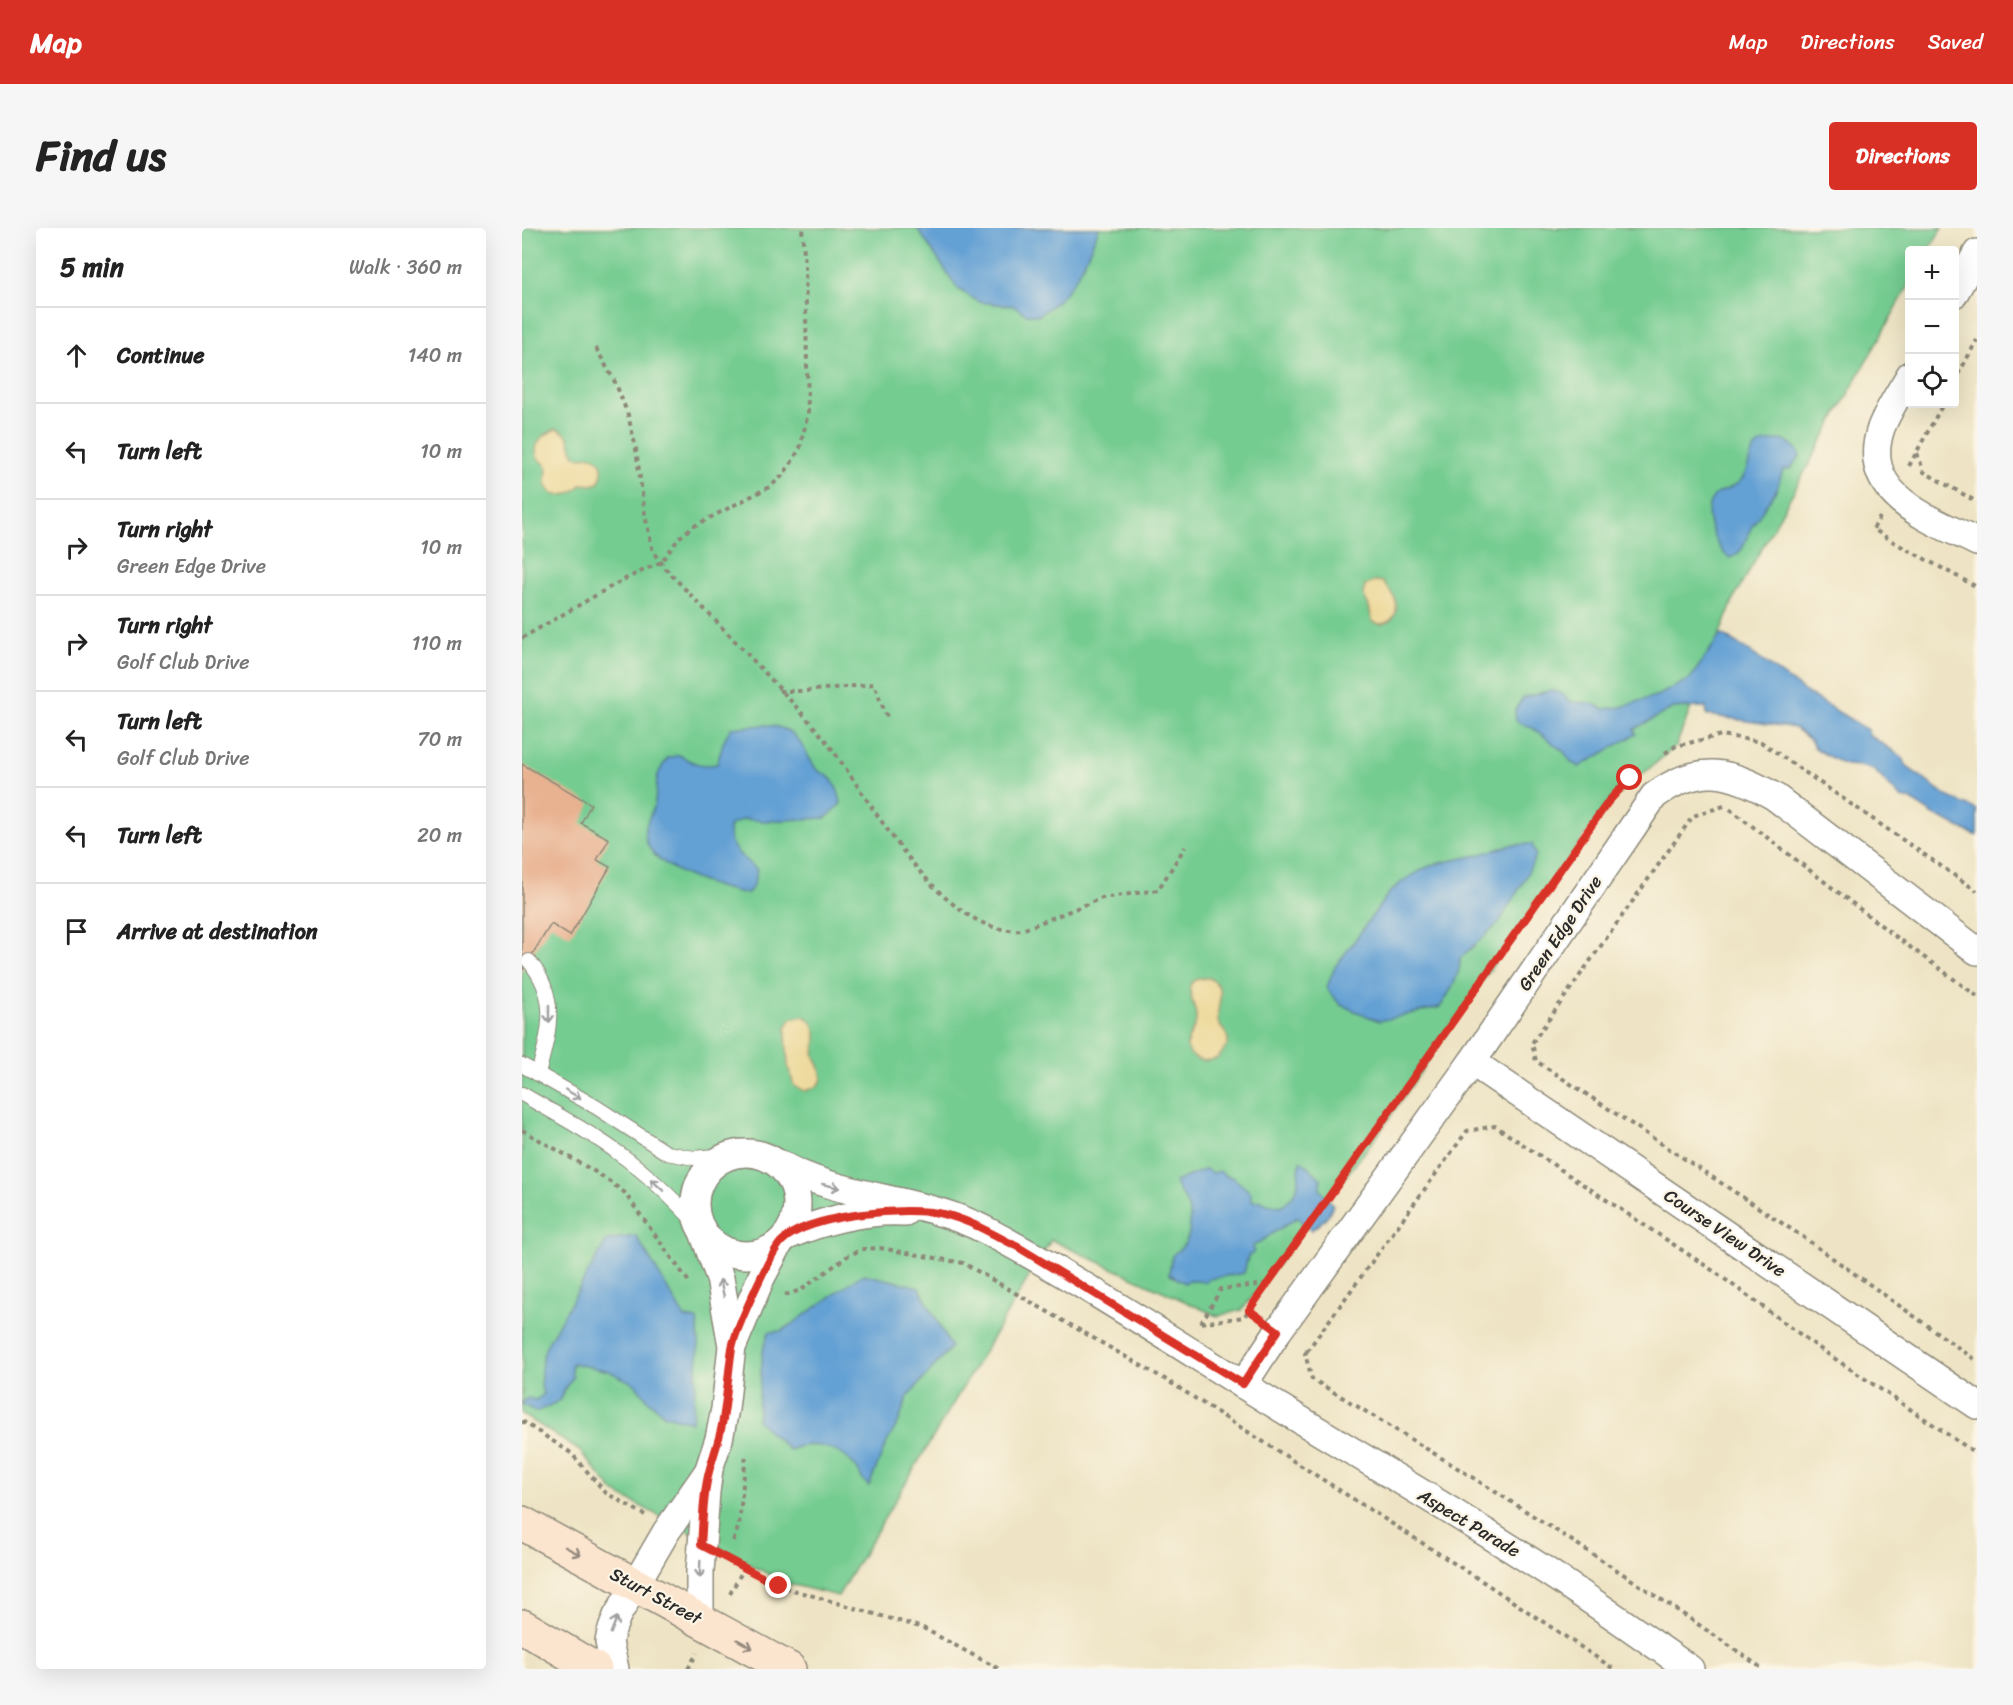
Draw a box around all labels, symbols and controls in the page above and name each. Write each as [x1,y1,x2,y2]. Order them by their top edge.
text: Map [30,18,82,67]
text: Map [1729,23,1767,61]
text: Directions [1800,23,1895,61]
text: Saved [1928,23,1983,61]
text: Find us [36,119,166,193]
button: Directions [1829,122,1977,190]
text: 5 min [60,244,124,290]
map controls [1905,246,1959,408]
button: + [1905,246,1959,300]
text: Walk · 360 m [349,250,462,285]
button: − [1905,300,1959,354]
text: Continue [117,336,205,375]
text: 140 m [408,338,462,373]
icon: ahead [60,339,93,372]
button: locate [1905,354,1959,408]
text: Turn left [117,432,202,471]
text: 10 m [420,434,462,469]
icon: left [60,435,93,468]
text: Turn right [117,510,212,549]
text: 10 m [420,530,462,565]
icon: right [60,531,93,564]
text: Green Edge Drive [117,549,266,584]
text: Turn right [117,606,212,645]
text: 110 m [412,626,462,661]
icon: right [60,627,93,660]
text: Golf Club Drive [117,645,250,680]
text: Turn left [117,702,202,741]
text: 70 m [417,722,462,757]
icon: left [60,723,93,756]
text: Golf Club Drive [117,741,250,776]
route start [1616,764,1642,790]
text: Turn left [117,816,202,855]
text: 20 m [417,818,462,853]
icon: left [60,819,93,852]
street label: Green Edge Drive [1509,868,1611,998]
text: Arrive at destination [117,912,318,951]
icon: arrive [60,915,93,948]
one-way arrow [543,1004,555,1024]
one-way arrow [564,1088,581,1100]
one-way arrow [650,1178,665,1192]
street label: Course View Drive [1657,1180,1793,1286]
one-way arrow [821,1181,840,1192]
one-way arrow [716,1279,727,1299]
street label: Aspect Parade [1410,1479,1527,1566]
one-way arrow [564,1546,582,1557]
street label: Sturt Street [604,1558,709,1634]
one-way arrow [695,1559,706,1579]
route end [765,1572,791,1598]
one-way arrow [609,1616,620,1635]
one-way arrow [736,1638,753,1650]

